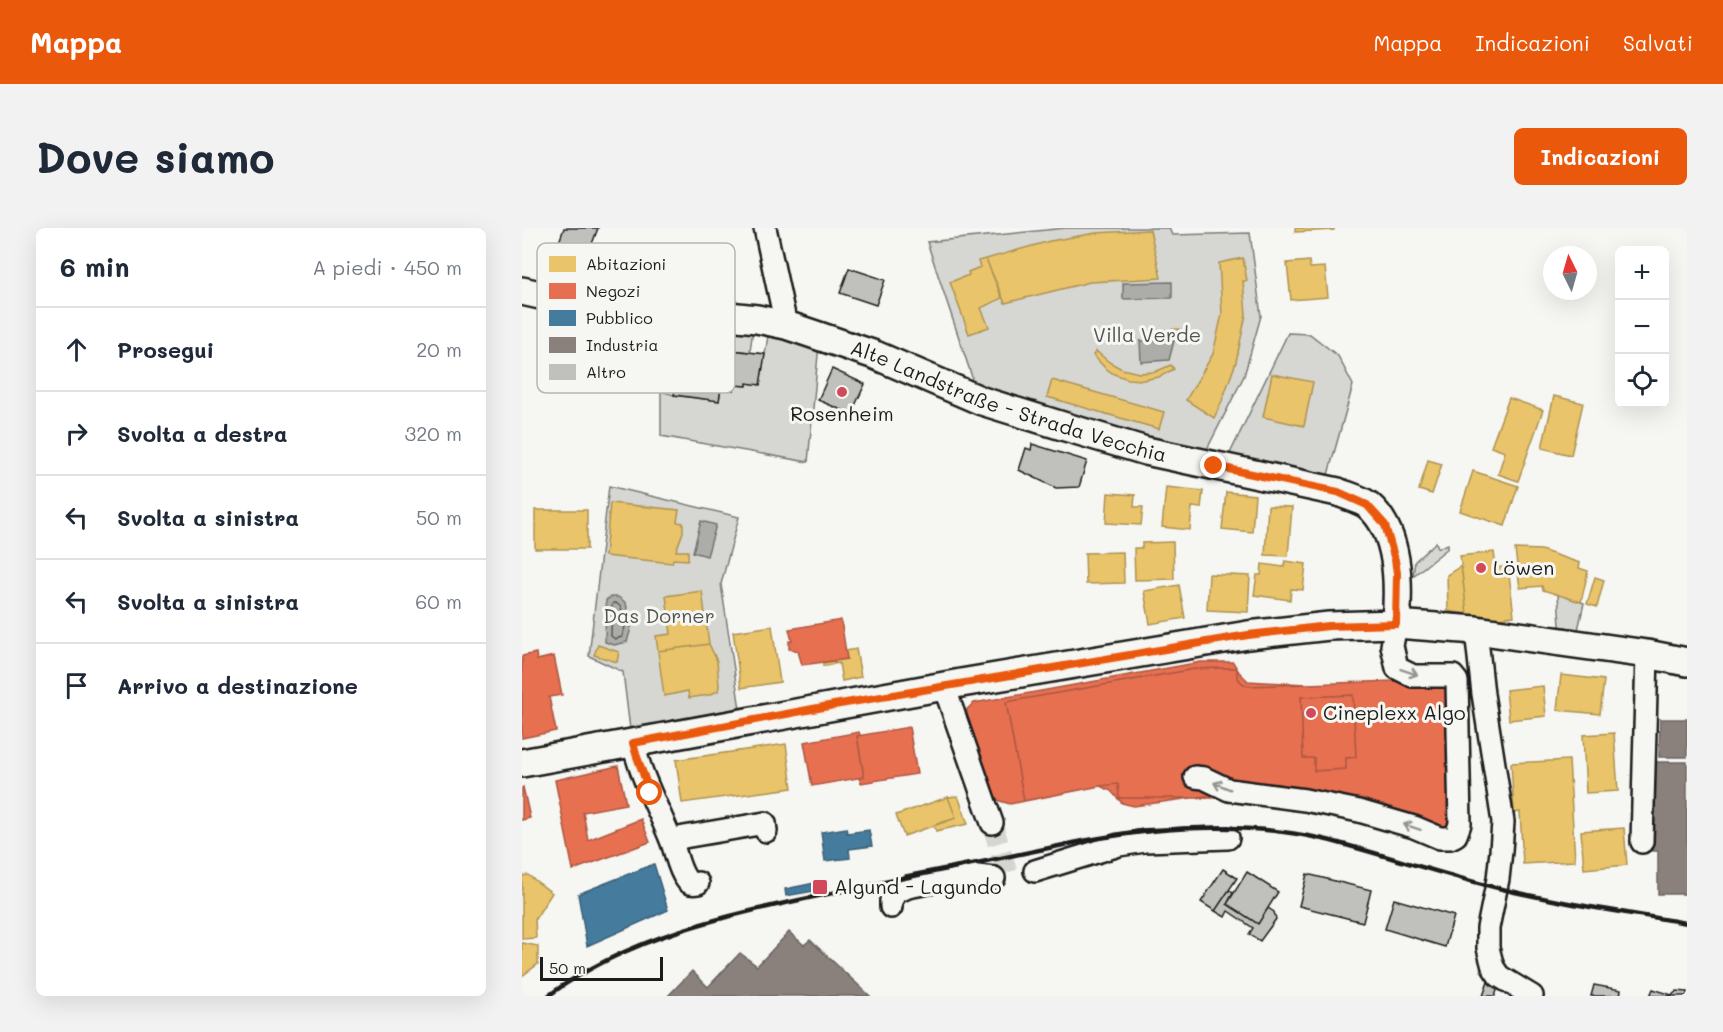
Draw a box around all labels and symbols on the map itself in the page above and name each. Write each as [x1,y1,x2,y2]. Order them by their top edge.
legend [537,243,735,393]
north arrow [1543,246,1597,300]
text: Abitazioni [586,253,666,274]
text: Negozi [586,280,640,301]
text: Pubblico [586,307,653,328]
park label: Villa Verde [1093,321,1201,347]
text: Industria [586,334,659,355]
street label: Alte Landstraße - Strada Vecchia [847,334,1169,467]
text: Altro [586,361,626,382]
marker: Rosenheim [835,385,849,399]
place label: Rosenheim [790,400,894,426]
route end [1200,452,1226,478]
place label: Löwen [1493,554,1554,580]
marker: Löwen [1474,561,1488,575]
park label: Das Dorner [603,602,715,628]
one-way arrow [1399,668,1418,679]
place label: Cineplexx Algo [1323,699,1466,725]
marker: Cineplexx Algo [1304,706,1318,720]
route start [636,779,662,805]
one-way arrow [1213,780,1231,791]
one-way arrow [1403,821,1422,832]
place label: Algund - Lagundo [834,873,1002,899]
marker: Algund - Lagundo [811,878,829,896]
scale bar [540,954,663,982]

